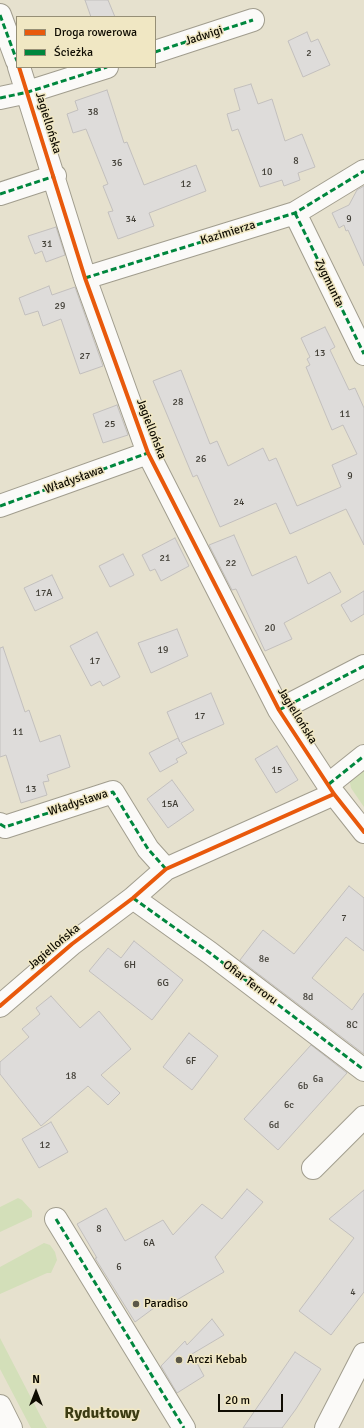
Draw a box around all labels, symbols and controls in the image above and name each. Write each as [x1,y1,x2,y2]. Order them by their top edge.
legend [16,16,156,68]
street label: Jadwigi [183,23,225,49]
text: Droga rowerowa [54,25,137,40]
text: Ścieżka [54,45,93,60]
house number: 2 [306,47,312,59]
street label: Jagiellońska [32,90,64,156]
house number: 38 [88,106,98,118]
house number: 8 [293,155,299,167]
house number: 36 [112,157,122,169]
house number: 10 [262,166,272,178]
house number: 12 [181,178,191,190]
house number: 34 [126,213,136,225]
house number: 9 [346,213,352,225]
street label: Kazimierza [199,218,257,248]
house number: 31 [42,238,52,250]
street label: Zygmunta [311,257,347,309]
house number: 29 [55,300,65,312]
house number: 13 [315,347,325,359]
house number: 27 [80,350,90,362]
house number: 28 [173,396,183,408]
street label: Jagiellońska [133,397,169,461]
house number: 11 [340,408,350,420]
house number: 25 [105,418,115,430]
house number: 26 [196,453,206,465]
street label: Władysława [42,463,106,497]
house number: 9 [347,470,353,482]
house number: 24 [234,496,244,508]
house number: 21 [160,552,170,564]
house number: 22 [226,557,236,569]
house number: 17A [36,587,52,599]
house number: 20 [265,622,275,634]
house number: 19 [158,644,168,656]
house number: 17 [90,655,100,667]
street label: Jagiellońska [274,685,320,747]
house number: 17 [195,710,205,722]
house number: 11 [13,726,23,738]
house number: 15 [272,764,282,776]
house number: 13 [26,783,36,795]
street label: Władysława [46,787,110,819]
house number: 15A [162,798,178,810]
house number: 7 [341,912,347,924]
street label: Jagiellońska [25,921,83,973]
house number: 8e [259,953,269,965]
street label: Ofiar Terroru [220,958,280,1008]
house number: 6H [124,959,136,971]
house number: 6G [157,977,169,989]
house number: 8d [303,991,313,1003]
house number: 8C [346,1019,358,1031]
house number: 6F [186,1055,196,1067]
house number: 18 [66,1070,76,1082]
house number: 6a [313,1073,323,1085]
house number: 6b [298,1080,308,1092]
house number: 6c [284,1099,294,1111]
house number: 6d [269,1119,279,1131]
house number: 12 [40,1139,50,1151]
house number: 8 [96,1223,102,1235]
house number: 6A [143,1237,155,1249]
house number: 6 [116,1261,122,1273]
house number: 4 [350,1286,356,1298]
place label: Paradiso [144,1297,188,1311]
marker: Paradiso [131,1299,141,1309]
place label: Arczi Kebab [187,1353,247,1367]
marker: Arczi Kebab [174,1355,184,1365]
north arrow [16,1372,56,1412]
text: N [32,1373,40,1386]
scale bar [220,1386,285,1412]
text: 20 m [225,1393,250,1408]
district label: Rydułtowy [64,1404,140,1424]

